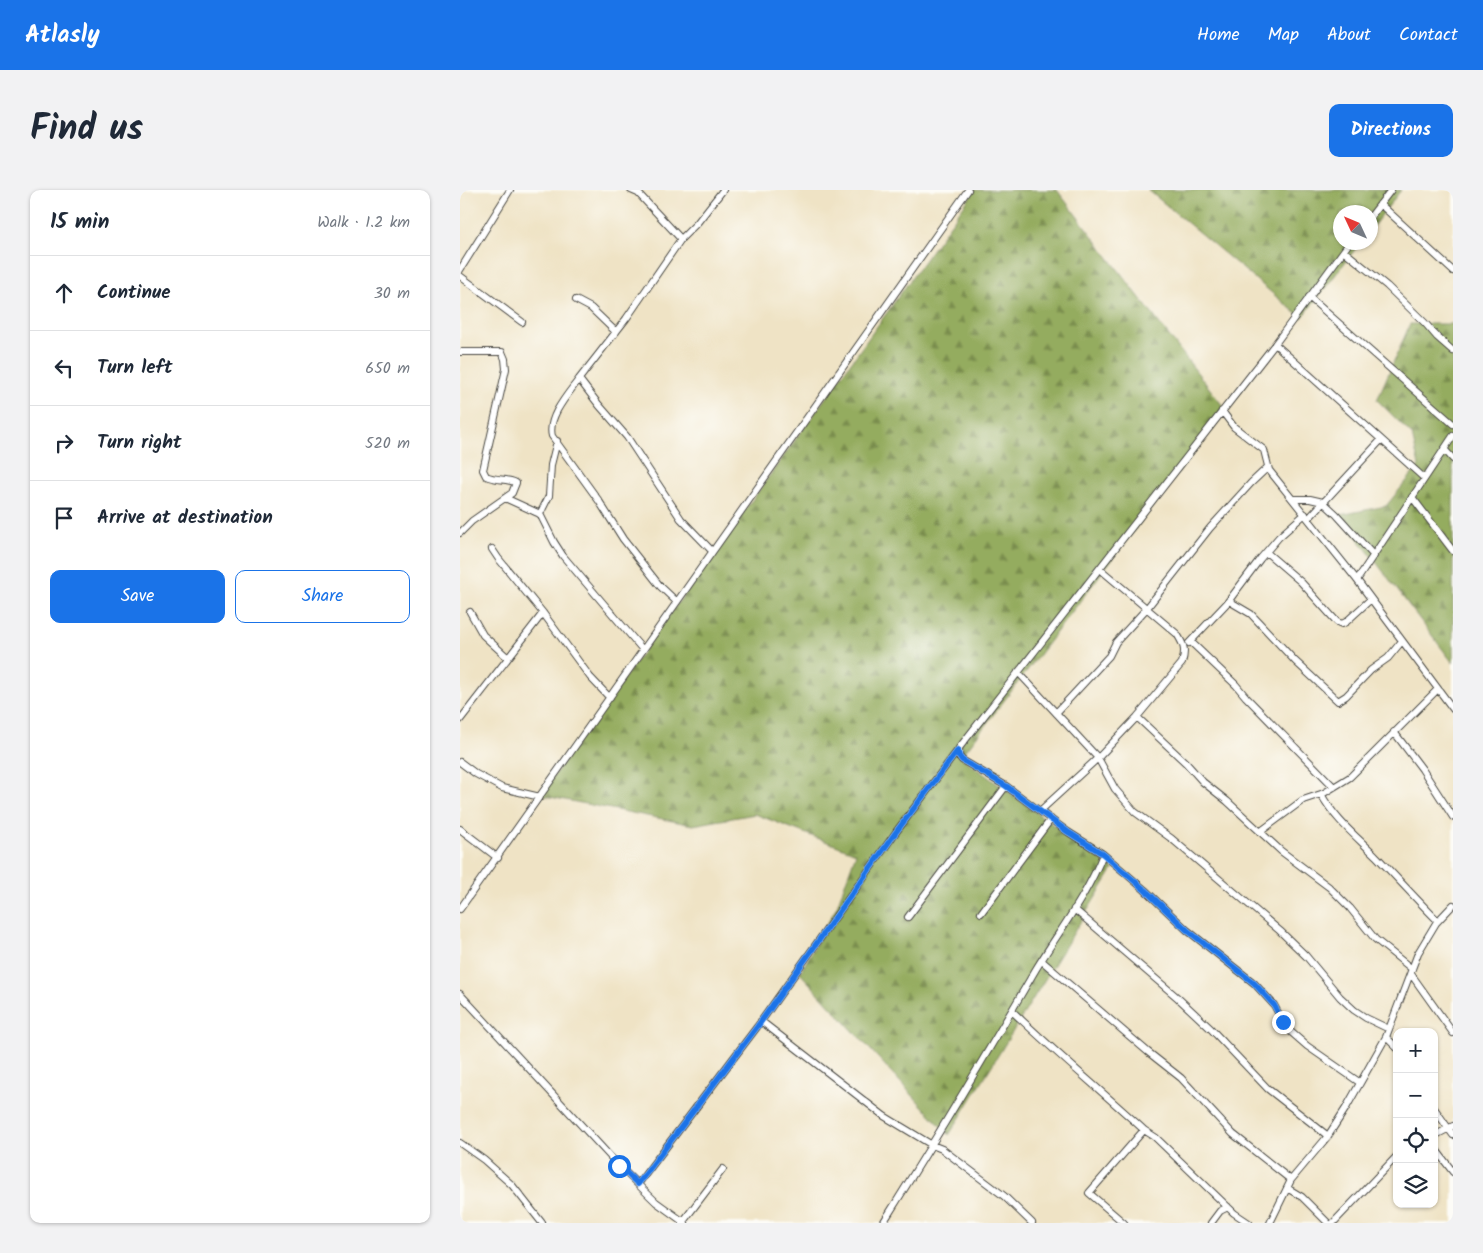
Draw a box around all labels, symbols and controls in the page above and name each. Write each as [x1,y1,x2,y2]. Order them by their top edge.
text: Atlasly [25,16,100,55]
text: Home [1197,21,1240,50]
text: Map [1268,21,1299,50]
text: About [1327,21,1371,50]
text: Contact [1399,21,1458,50]
text: Find us [30,102,143,158]
button: Directions [1329,104,1453,157]
north arrow [1333,205,1378,250]
text: 15 min [50,206,109,239]
text: Walk · 1.2 km [317,210,410,235]
text: Continue [97,278,170,308]
icon: ahead [50,279,78,307]
text: 30 m [374,281,410,306]
text: Turn left [97,353,172,383]
icon: left [50,354,78,382]
text: 650 m [365,356,410,381]
text: Turn right [97,428,182,458]
icon: right [50,429,78,457]
text: 520 m [365,431,410,456]
text: Arrive at destination [97,503,273,533]
icon: arrive [50,504,78,532]
button: Save [50,570,225,623]
button: Share [235,570,410,623]
route end [1272,1011,1295,1034]
map controls [1393,1028,1438,1208]
button: + [1393,1028,1438,1073]
button: − [1393,1073,1438,1118]
button: locate [1393,1118,1438,1163]
route start [608,1155,631,1178]
button: layers [1393,1163,1438,1208]

